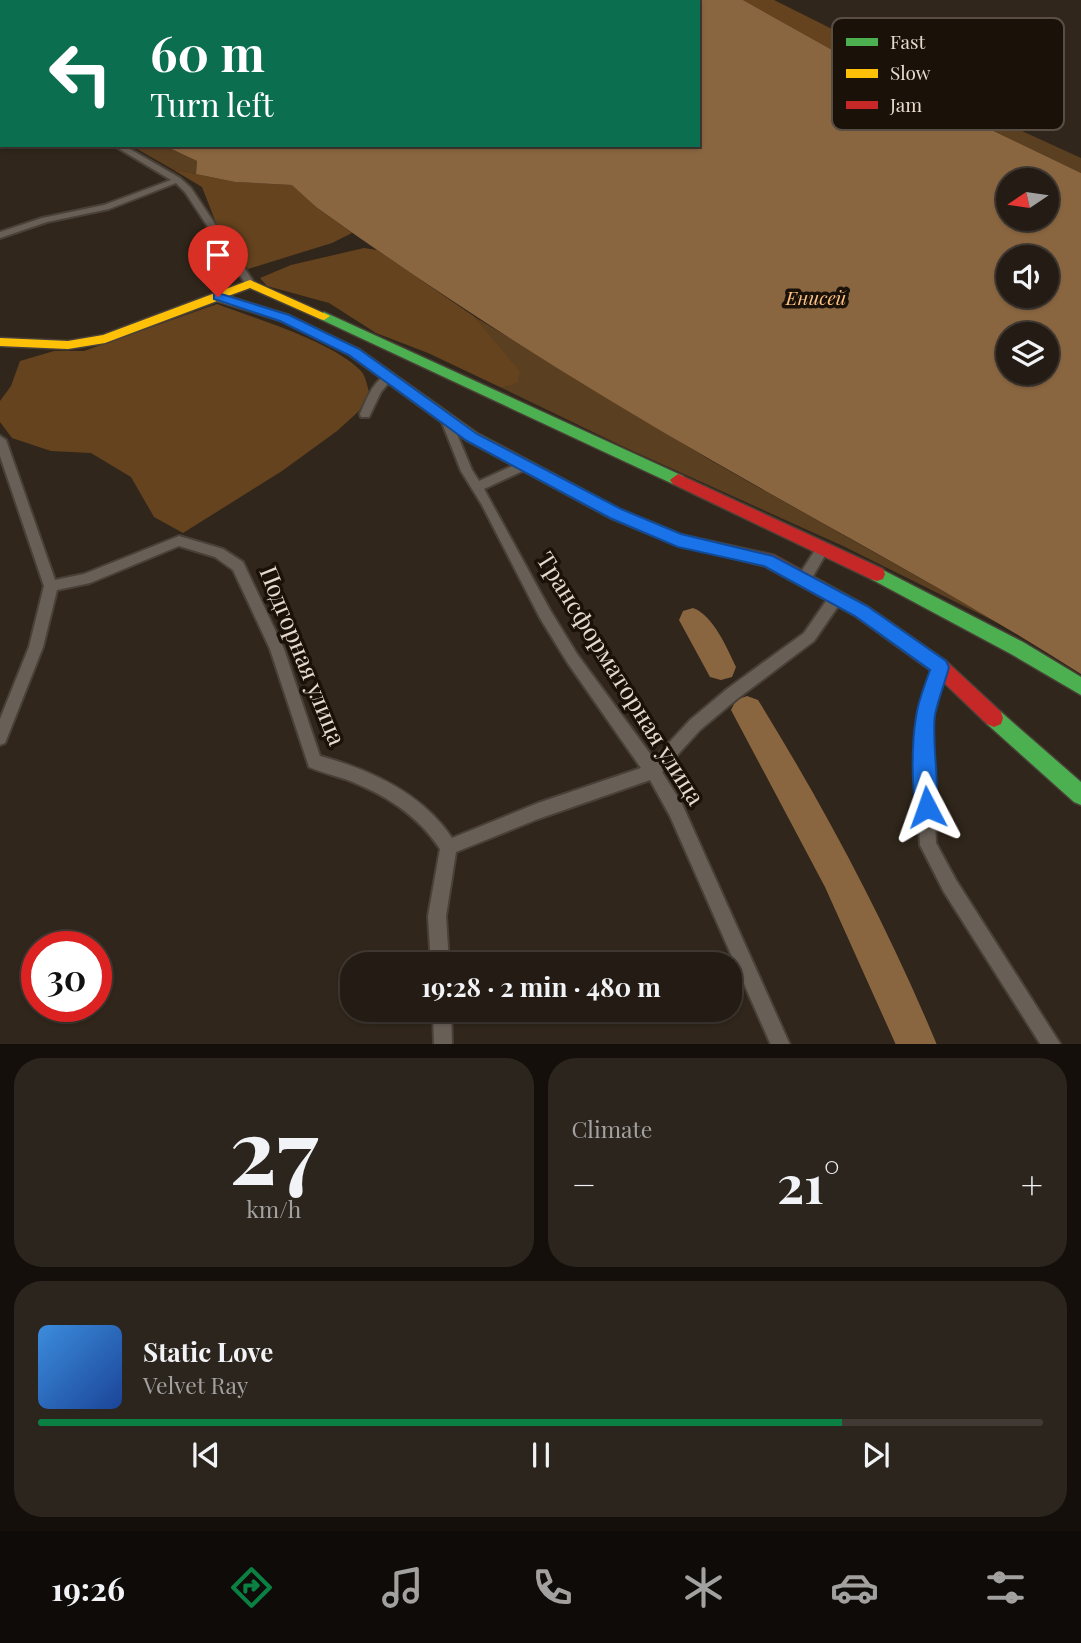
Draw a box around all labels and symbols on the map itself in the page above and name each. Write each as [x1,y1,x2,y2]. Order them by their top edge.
legend [832,18,1064,130]
text: Fast [890,28,926,54]
text: Slow [890,59,931,85]
text: Jam [889,91,922,117]
north arrow [996,168,1059,231]
pin [188,225,248,297]
water label: Енисей [785,284,848,310]
street label: Трансформаторная улица [530,545,713,811]
street label: Подгорная улица [253,561,354,750]
position arrow [890,770,964,844]
speed limit sign: 30 [21,931,112,1022]

